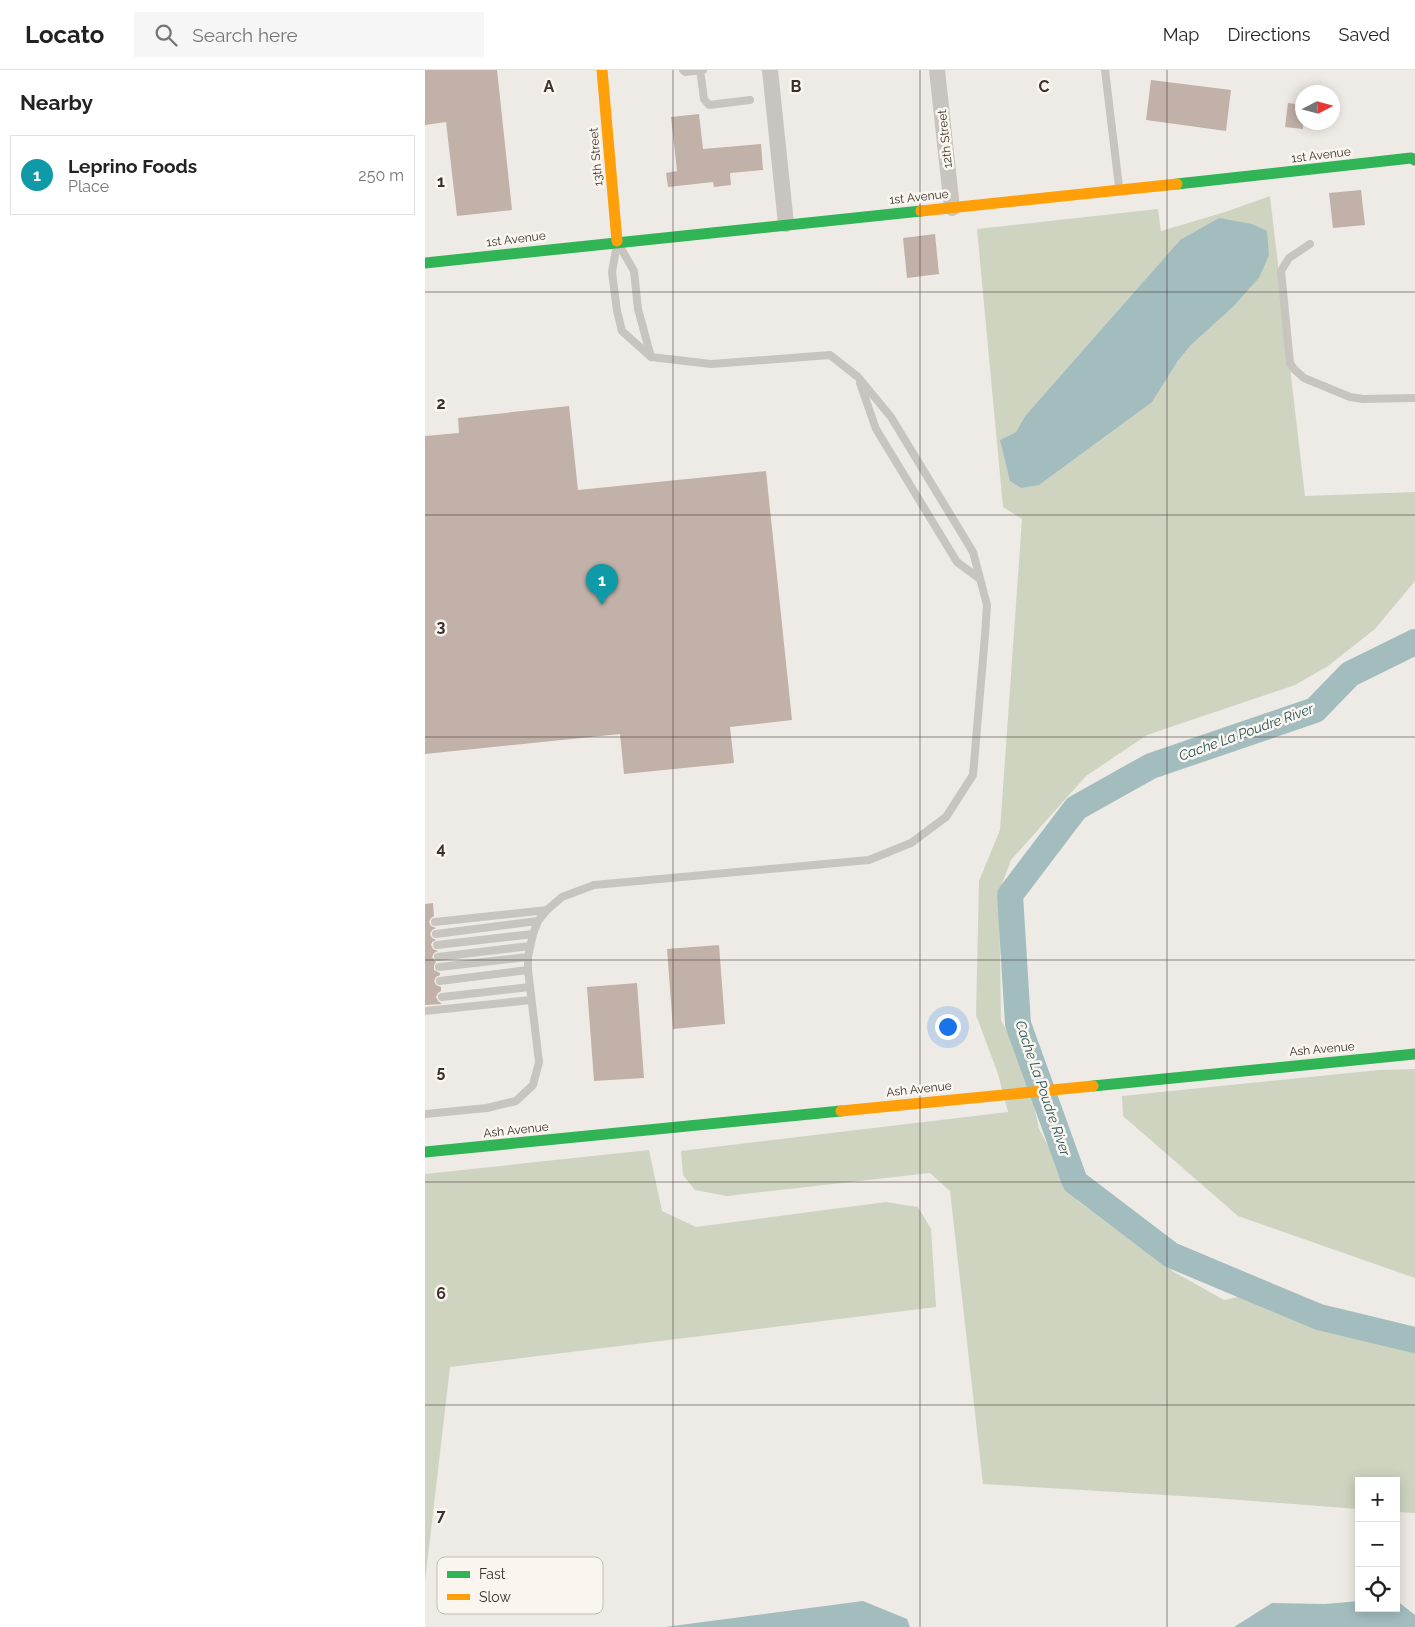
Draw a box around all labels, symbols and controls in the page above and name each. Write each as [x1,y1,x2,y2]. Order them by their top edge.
search box [134,12,484,57]
text: Locato [25,20,104,49]
icon: search [152,21,180,49]
text: Search here [192,24,298,46]
text: Map [1163,24,1199,45]
text: Directions [1227,24,1311,45]
text: Saved [1339,24,1390,45]
text: A [544,77,555,96]
text: B [791,77,802,96]
text: C [1039,77,1050,96]
north arrow [1295,85,1340,130]
text: Nearby [20,90,93,115]
street label: 12th Street [935,109,955,169]
street label: 13th Street [586,127,606,187]
street label: 1st Avenue [1290,144,1352,166]
text: Leprino Foods [68,155,197,177]
text: 1 [33,166,41,185]
text: 250 m [358,166,404,185]
text: 1 [437,172,445,191]
text: Place [68,177,109,196]
street label: 1st Avenue [889,187,949,207]
street label: 1st Avenue [485,228,547,250]
text: 2 [436,394,446,413]
pin: 1 [586,564,618,605]
text: 3 [437,617,446,636]
water label: Cache La Poudre River [1177,700,1317,764]
text: 4 [436,839,446,858]
your location [935,1014,961,1040]
water label: Cache La Poudre River [1012,1018,1074,1159]
street label: Ash Avenue [1289,1039,1355,1059]
text: 5 [437,1062,446,1081]
street label: Ash Avenue [886,1079,952,1099]
street label: Ash Avenue [483,1120,549,1140]
text: 6 [436,1284,446,1303]
map controls [1355,1477,1400,1612]
button: + [1355,1477,1400,1522]
text: 7 [437,1506,446,1525]
button: − [1355,1522,1400,1567]
legend [437,1557,603,1614]
text: Fast [479,1566,506,1582]
button: locate [1355,1567,1400,1612]
text: Slow [479,1589,511,1605]

